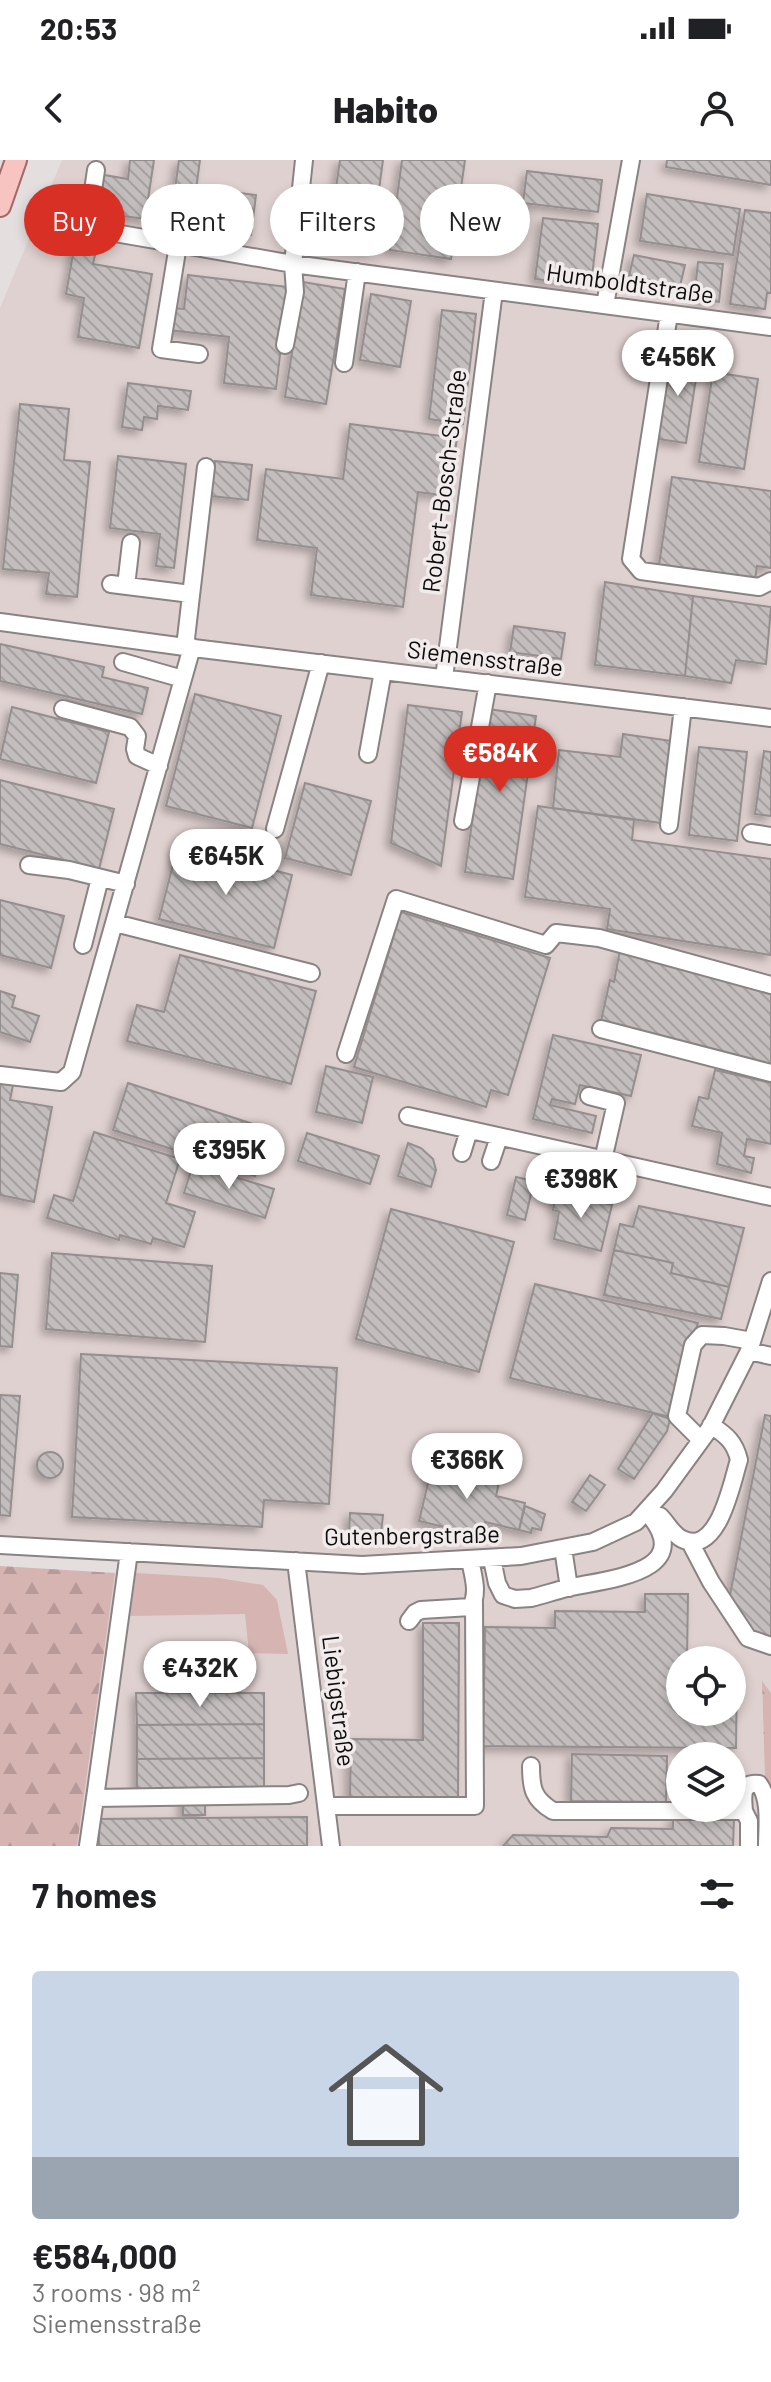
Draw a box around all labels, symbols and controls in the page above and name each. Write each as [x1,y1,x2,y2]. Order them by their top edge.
text: 20:53 [40,10,117,46]
icon: back [32,86,76,130]
icon: person [695,86,739,130]
text: Habito [333,87,438,130]
chip: Buy [24,184,125,256]
chip: Rent [141,184,254,256]
chip: Filters [270,184,404,256]
chip: New [420,184,530,256]
street label: Humboldtstraße [544,256,716,309]
pin: €456K [622,330,734,398]
text: €456K [640,340,716,371]
street label: Robert-Bosch-Straße [415,368,472,594]
street label: Siemensstraße [406,634,565,681]
pin: €584K [444,726,556,794]
text: €584K [462,736,538,767]
pin: €645K [170,829,282,897]
text: €645K [188,839,264,870]
pin: €395K [173,1123,285,1191]
text: €395K [192,1133,266,1164]
pin: €398K [525,1152,637,1220]
text: €398K [544,1162,618,1193]
pin: €366K [411,1433,523,1501]
text: €366K [430,1443,504,1474]
street label: Gutenbergstraße [324,1518,500,1551]
street label: Liebigstraße [317,1634,362,1768]
pin: €432K [144,1641,256,1709]
map controls [666,1646,746,1822]
button: locate [666,1646,746,1726]
text: €432K [161,1651,239,1682]
button: layers [666,1742,746,1822]
icon: filters [695,1872,739,1916]
text: 7 homes [32,1874,157,1915]
icon: home [314,2023,458,2167]
text: €584,000 [32,2235,177,2276]
text: 3 rooms · 98 m² [32,2276,200,2307]
text: Siemensstraße [32,2307,202,2338]

